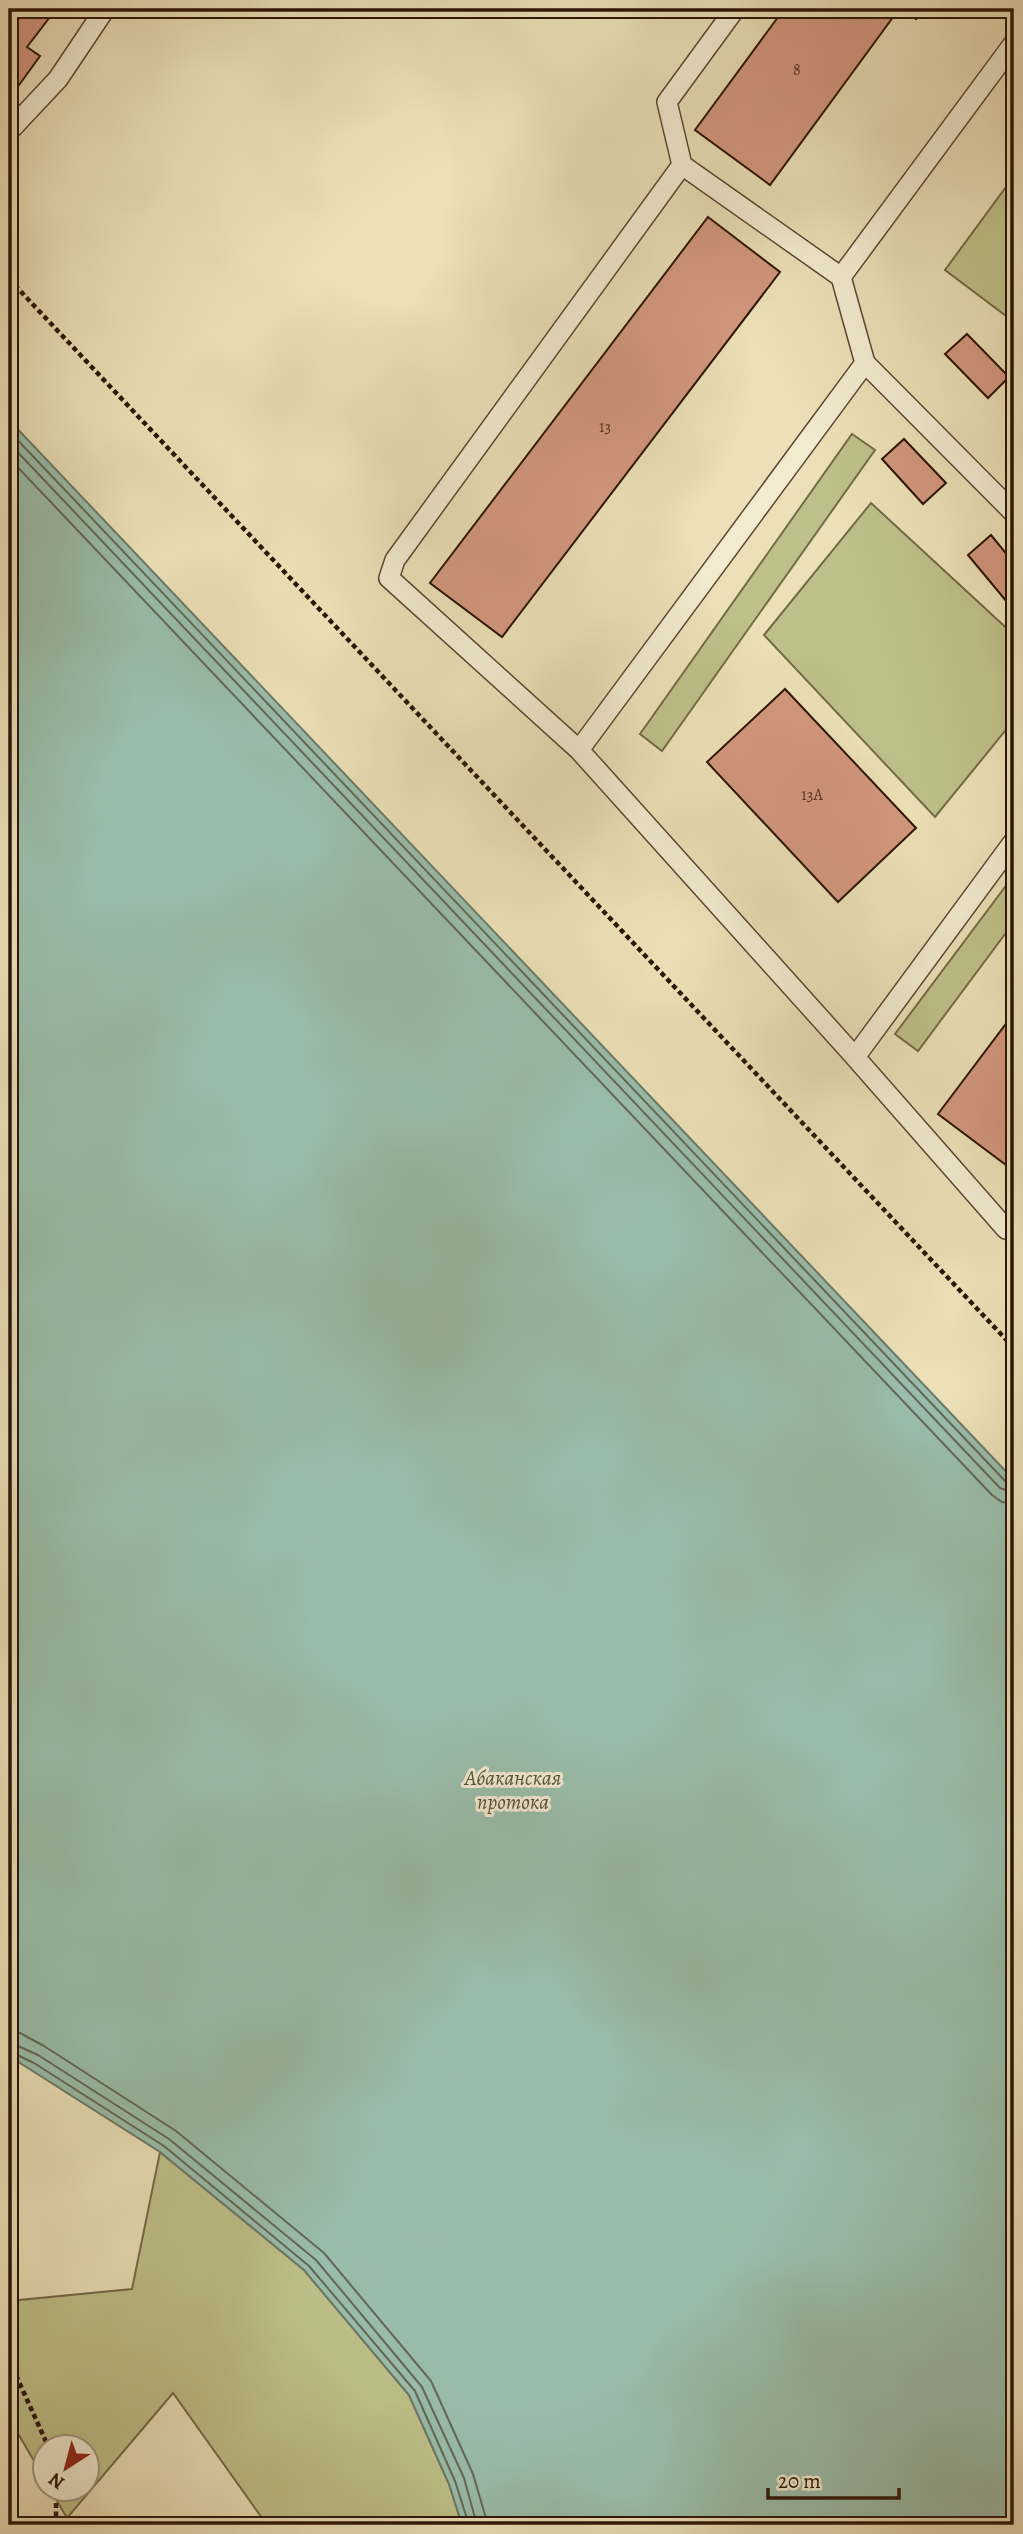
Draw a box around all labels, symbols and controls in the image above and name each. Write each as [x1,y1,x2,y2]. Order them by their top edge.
house number: 8 [793,59,801,81]
house number: 13 [599,416,611,438]
house number: 13А [801,784,823,806]
water label: Абаканская протока [464,1764,561,1816]
north arrow [32,2432,102,2502]
scale bar [768,2457,899,2501]
text: N [43,2466,70,2496]
text: 20 m [778,2467,821,2495]

